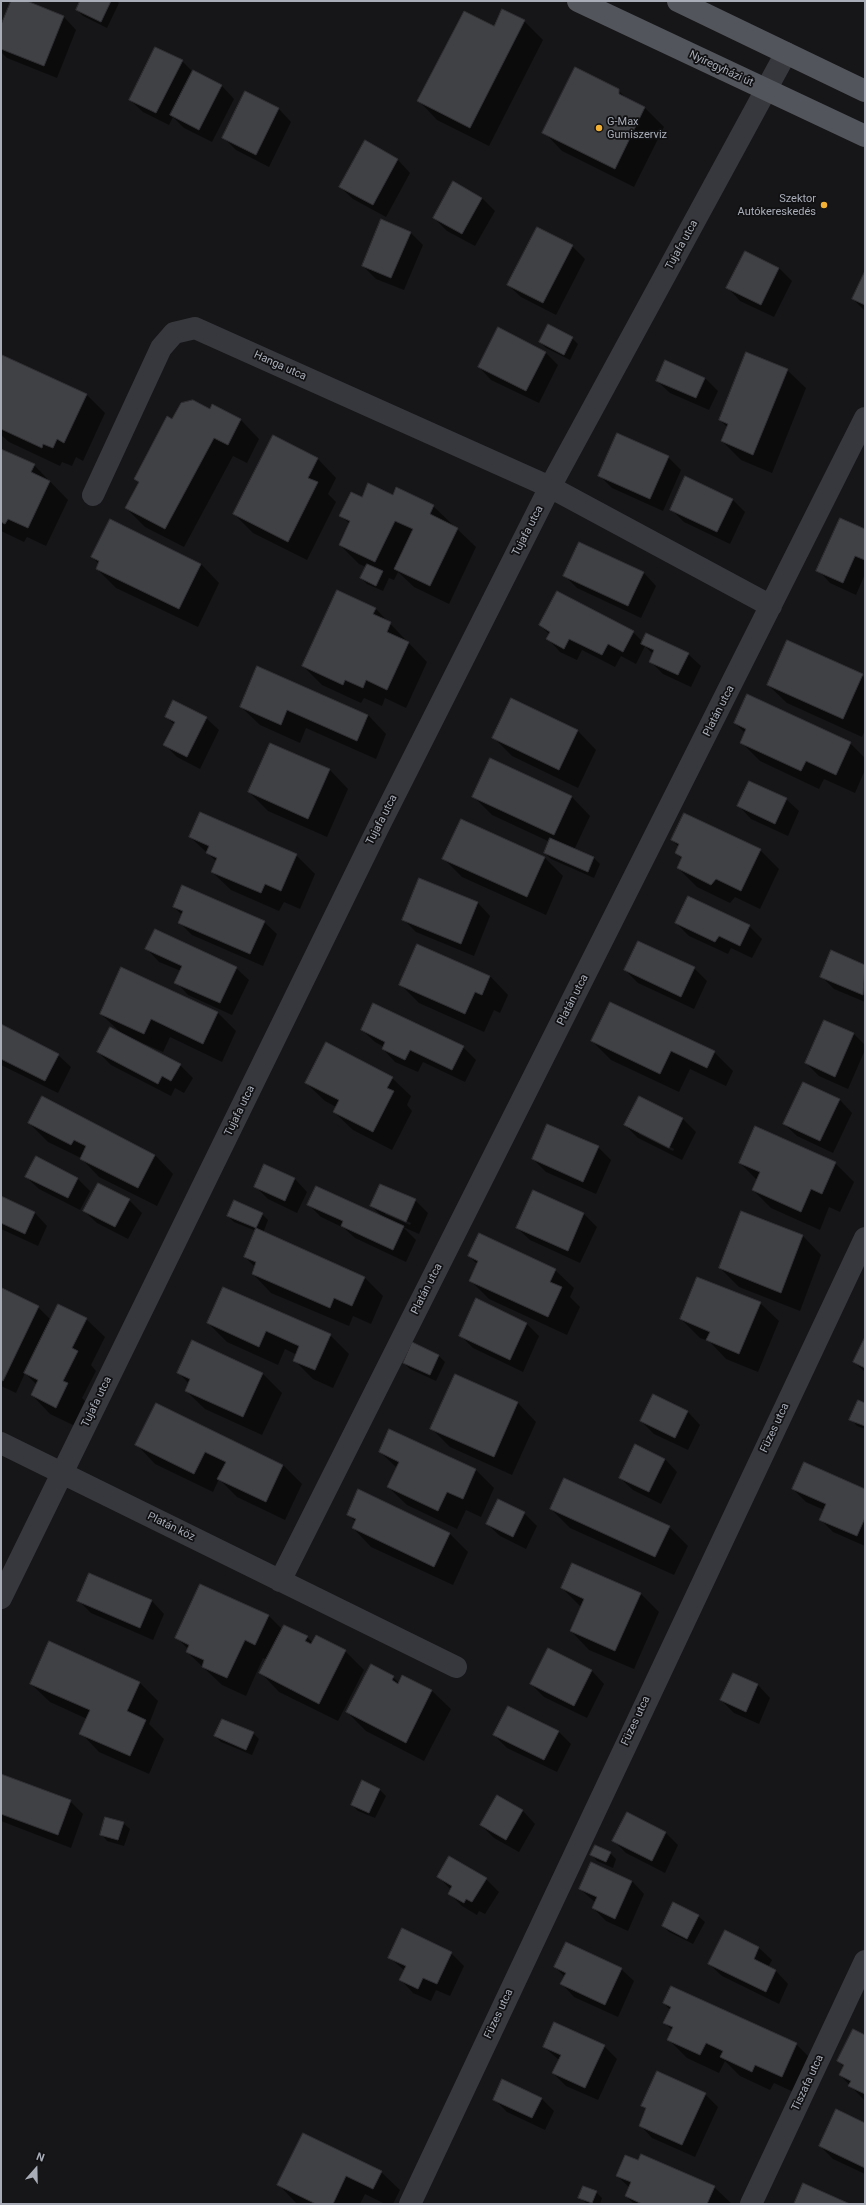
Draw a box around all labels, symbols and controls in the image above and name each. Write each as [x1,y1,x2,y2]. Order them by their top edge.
street label: Nyíregyházi út [687,48,755,90]
place label: G-Max Gumiszerviz [607,115,667,141]
marker: G-Max Gumiszerviz [594,123,604,133]
place label: Szektor Autókereskedés [738,192,816,218]
marker: Szektor Autókereskedés [819,200,829,210]
street label: Tujafa utca [663,218,701,272]
street label: Hanga utca [252,349,308,383]
street label: Tujafa utca [510,504,546,558]
street label: Platán utca [701,683,737,739]
street label: Tujafa utca [364,793,400,847]
street label: Platán utca [555,972,591,1028]
street label: Tujafa utca [222,1084,258,1138]
street label: Platán utca [409,1261,445,1317]
street label: Tujafa utca [79,1375,115,1429]
street label: Füzes utca [758,1401,792,1455]
street label: Platán köz [145,1510,197,1544]
street label: Füzes utca [619,1694,653,1748]
street label: Füzes utca [482,1987,516,2041]
street label: Tiszafa utca [789,2053,827,2113]
north arrow [16,2149,56,2189]
text: N [34,2150,46,2165]

